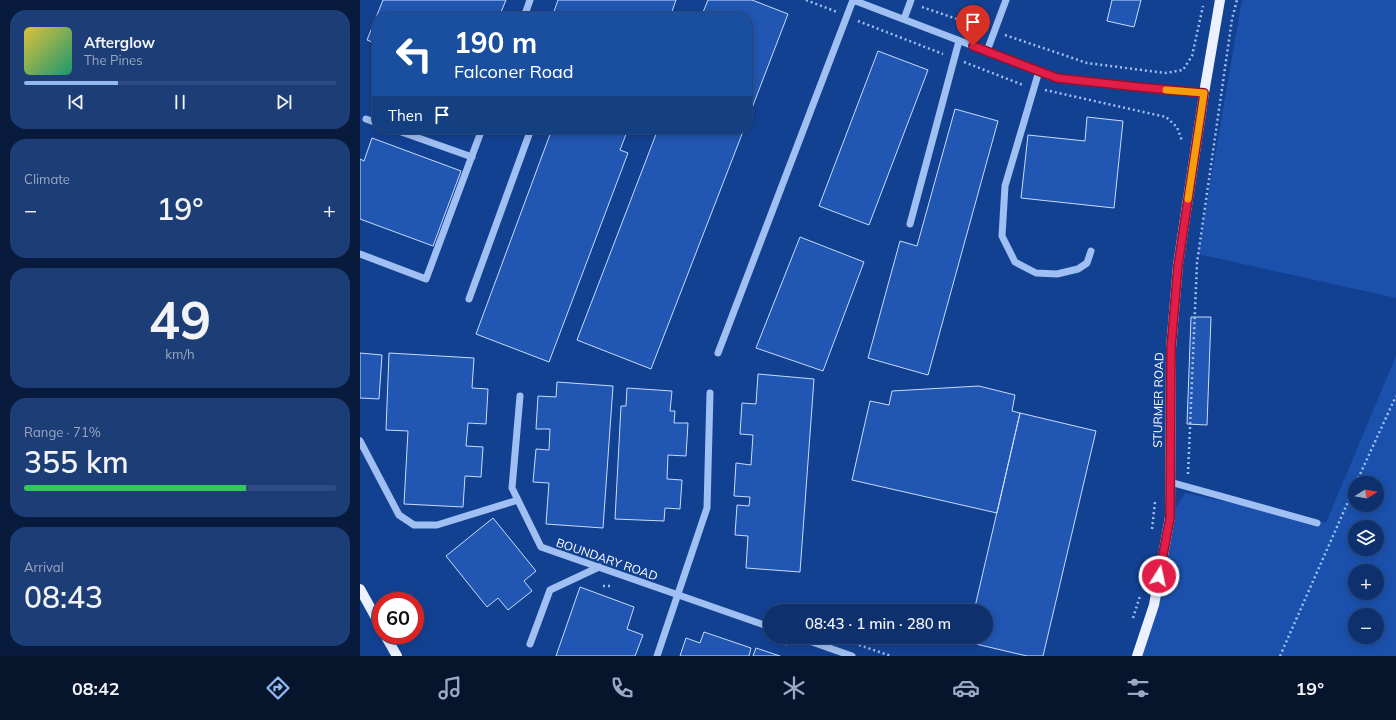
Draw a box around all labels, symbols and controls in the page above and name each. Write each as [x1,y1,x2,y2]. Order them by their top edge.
pin [956,5,990,46]
icon: arrive [962,11,984,33]
text: 190 m [454,25,537,60]
icon: left [388,28,440,80]
text: Afterglow [84,33,155,52]
text: The Pines [84,52,143,68]
text: Falconer Road [454,60,574,83]
icon: previous [65,91,87,113]
icon: pause [169,91,191,113]
icon: next [273,91,295,113]
icon: arrive [431,104,453,126]
text: Then [388,106,423,125]
text: Climate [24,171,70,187]
text: 19° [156,190,204,228]
text: − [24,196,37,224]
text: + [323,196,336,224]
text: 49 [149,287,211,352]
text: km/h [165,346,195,362]
street label: STURMER ROAD [1150,352,1166,448]
text: Range · 71% [24,424,101,440]
text: 355 km [24,443,129,481]
north arrow [1348,476,1384,512]
map controls [1348,476,1384,644]
button: layers [1348,520,1384,556]
street label: BOUNDARY ROAD [554,535,660,583]
position arrow [1138,555,1180,597]
text: Arrival [24,559,64,575]
button: + [1348,564,1384,600]
text: 08:43 [24,578,103,616]
speed limit sign: 60 [372,592,424,644]
button: − [1348,608,1384,644]
text: 08:43 · 1 min · 280 m [805,614,951,633]
icon: directions [264,674,292,702]
icon: music [436,674,464,702]
icon: phone [608,674,636,702]
icon: climate [780,674,808,702]
icon: car [952,674,980,702]
icon: filters [1124,674,1152,702]
text: 08:42 [72,677,120,700]
text: 19° [1296,677,1324,700]

